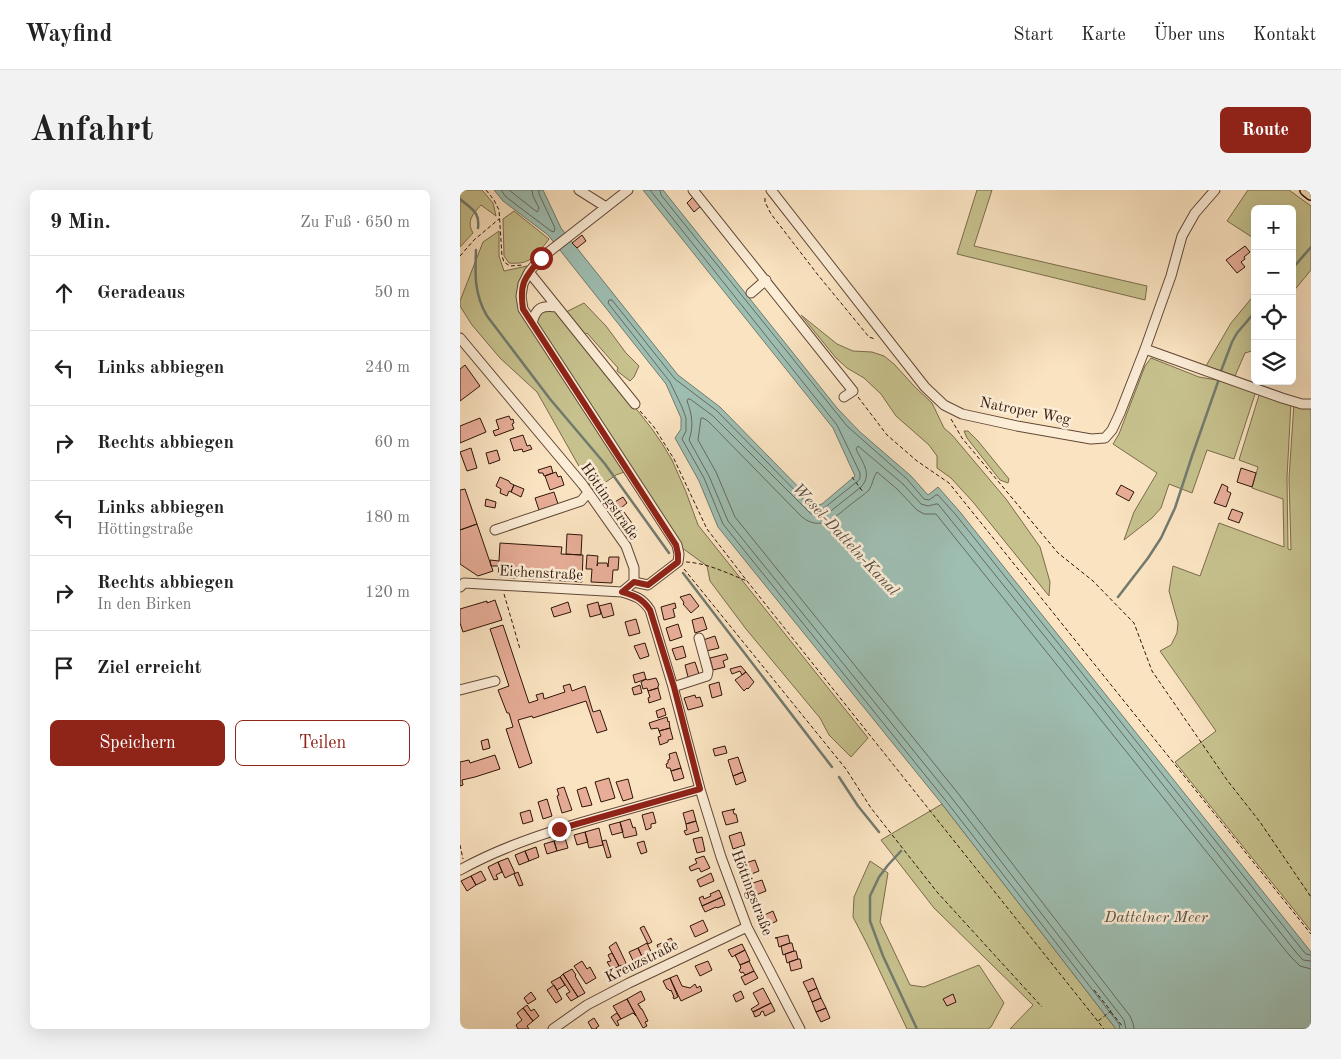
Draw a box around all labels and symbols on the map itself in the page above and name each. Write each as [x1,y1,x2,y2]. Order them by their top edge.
route start [530,247,553,270]
street label: Natroper Weg [978,396,1072,428]
street label: Höttingstraße [577,461,641,543]
water label: Wesel-Datteln-Kanal [789,481,901,600]
street label: Eichenstraße [499,564,584,584]
route end [548,818,571,841]
street label: Höttingstraße [728,848,774,938]
water label: Dattelner Meer [1103,910,1209,926]
street label: Kreuzstraße [603,938,681,986]

